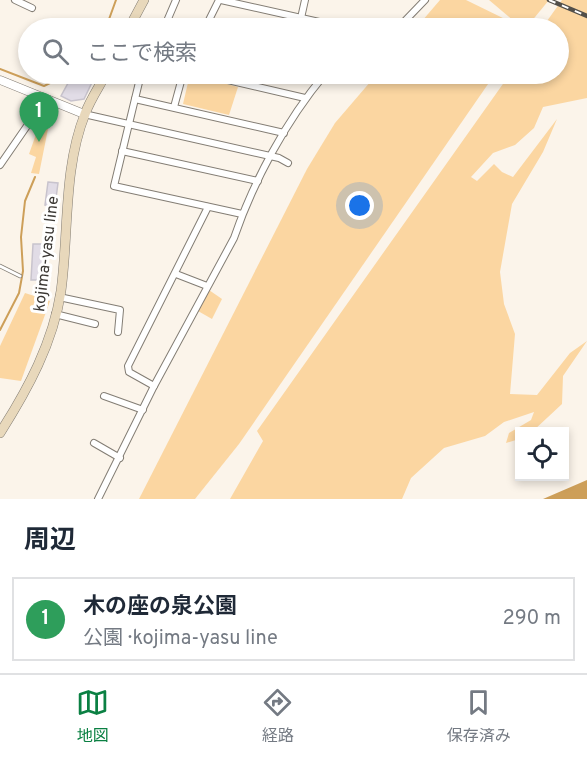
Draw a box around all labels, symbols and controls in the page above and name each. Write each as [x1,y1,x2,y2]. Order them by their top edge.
search box [18,18,569,84]
icon: search [39,35,72,68]
text: ここで検索 [87,41,197,68]
pin: 1 [20,92,58,142]
your location [345,191,374,220]
street label: kojima-yasu line [30,195,64,313]
map controls [515,427,569,481]
button: locate [515,427,569,481]
text: 周辺 [24,525,76,558]
text: 木の座の泉公園 [83,594,237,621]
text: 1 [42,606,50,632]
text: 290 m [503,606,561,632]
text: 公園 · kojima-yasu line [83,626,278,652]
tab: 地図 [76,686,109,747]
tab: 経路 [261,686,294,747]
tab: 保存済み [447,686,511,747]

